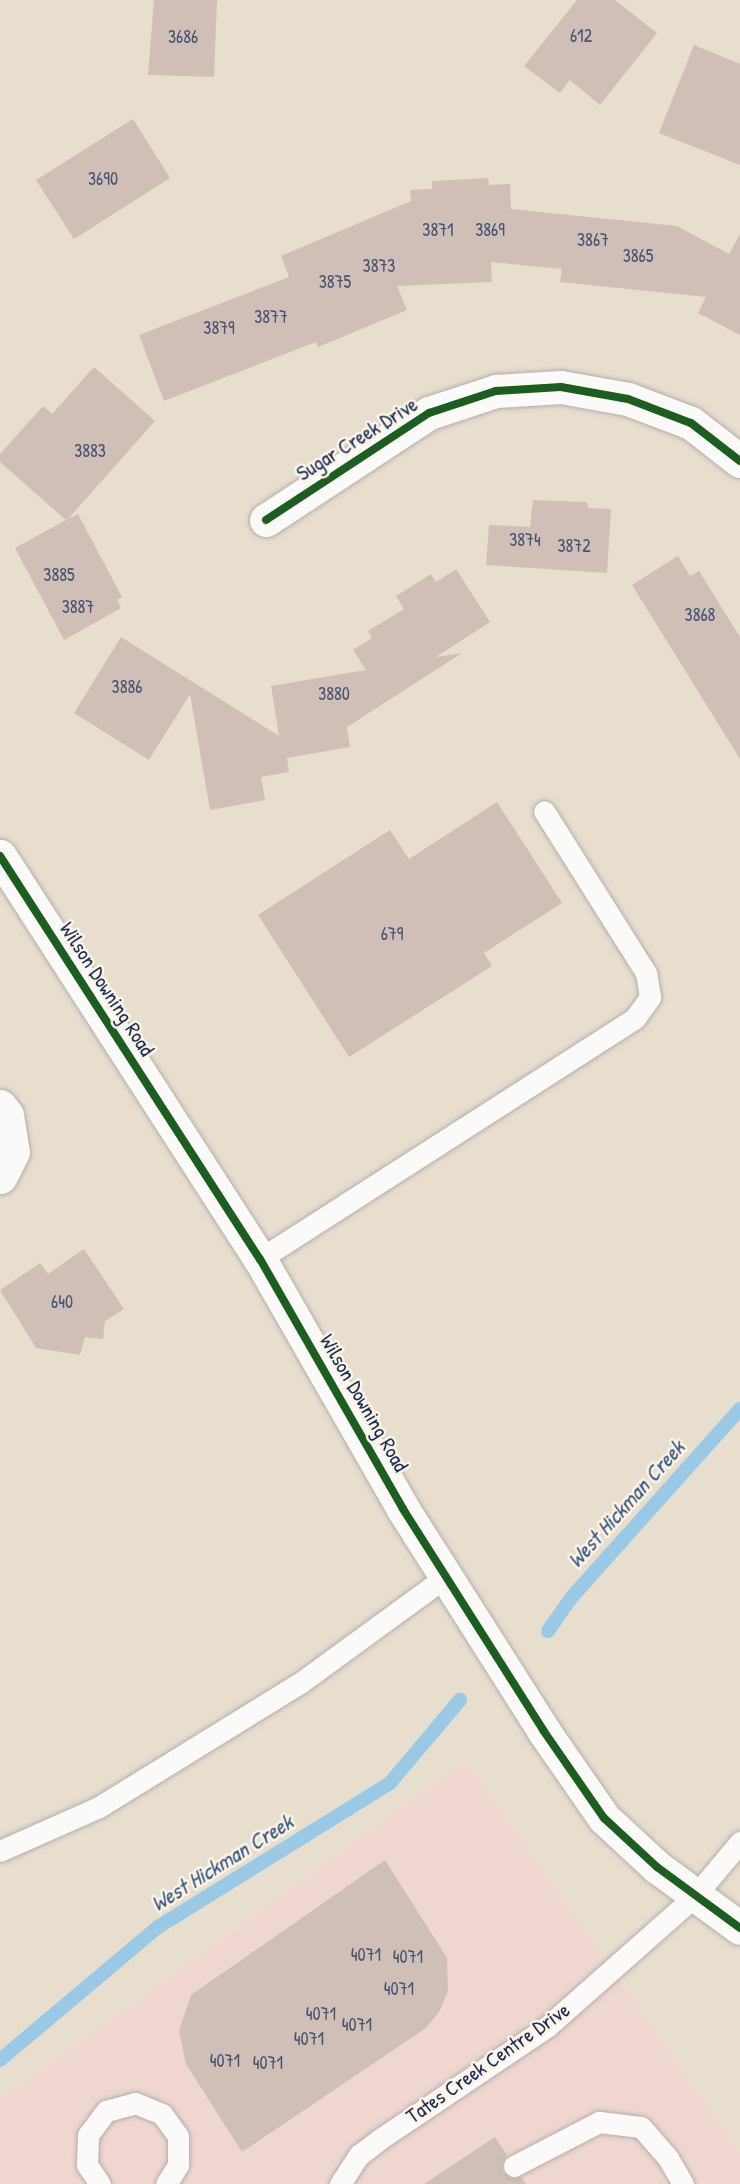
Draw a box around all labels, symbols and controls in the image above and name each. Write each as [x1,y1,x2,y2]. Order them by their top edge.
house number: 612 [570,25,592,47]
house number: 3686 [168,26,198,48]
house number: 3690 [88,168,118,190]
house number: 3871 [422,219,454,241]
house number: 3869 [475,219,505,241]
house number: 3867 [577,229,609,251]
house number: 3865 [623,245,653,267]
house number: 3873 [363,255,395,277]
house number: 3875 [319,271,351,293]
house number: 3877 [254,306,288,328]
house number: 3879 [203,317,235,339]
street label: Sugar Creek Drive [292,392,422,486]
house number: 3883 [74,440,106,462]
house number: 3874 [509,529,541,551]
house number: 3872 [557,535,591,557]
house number: 3885 [43,564,75,586]
house number: 3887 [62,596,94,618]
house number: 3868 [685,604,715,626]
house number: 3886 [112,676,142,698]
house number: 3880 [318,683,350,705]
street label: Wilson Downing Road [54,917,160,1061]
house number: 679 [381,923,403,945]
house number: 640 [51,1291,73,1313]
street label: Wilson Downing Road [314,1330,414,1476]
water label: West Hickman Creek [562,1435,690,1573]
water label: West Hickman Creek [146,1809,298,1917]
house number: 4071 [351,1944,381,1966]
house number: 4071 [393,1946,423,1968]
house number: 4071 [384,1978,414,2000]
street label: Tates Creek Centre Drive [401,1997,575,2129]
house number: 4071 [306,2003,336,2025]
house number: 4071 [342,2014,372,2036]
house number: 4071 [294,2028,324,2050]
house number: 4071 [210,2050,240,2072]
house number: 4071 [253,2052,283,2074]

